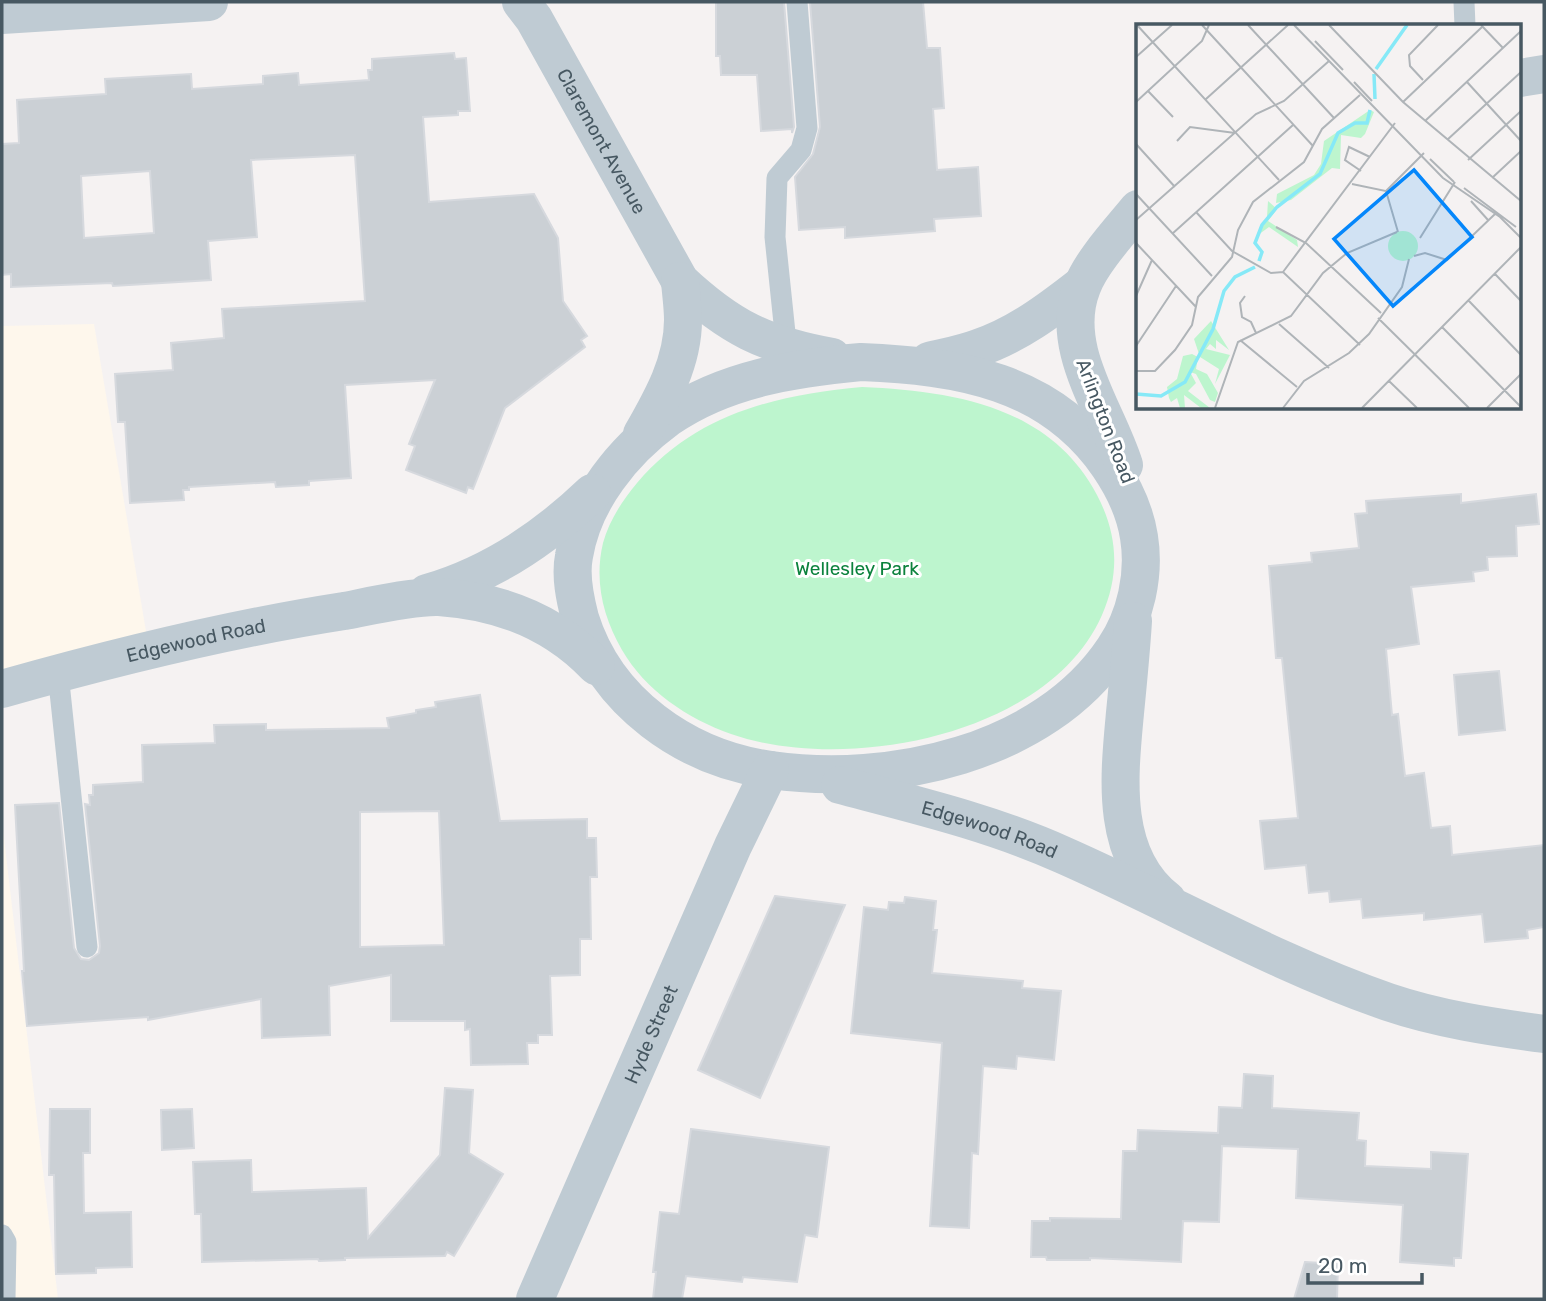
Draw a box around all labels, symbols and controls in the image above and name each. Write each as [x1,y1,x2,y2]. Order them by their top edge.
inset map [1136,24,1522,410]
street label: Claremont Avenue [552,64,651,218]
street label: Arlington Road [1071,356,1140,487]
park label: Wellesley Park [795,557,919,580]
street label: Edgewood Road [124,614,268,667]
street label: Edgewood Road [919,796,1061,863]
street label: Hyde Street [620,981,683,1087]
scale bar [1308,1242,1422,1286]
text: 20 m [1318,1253,1367,1278]

